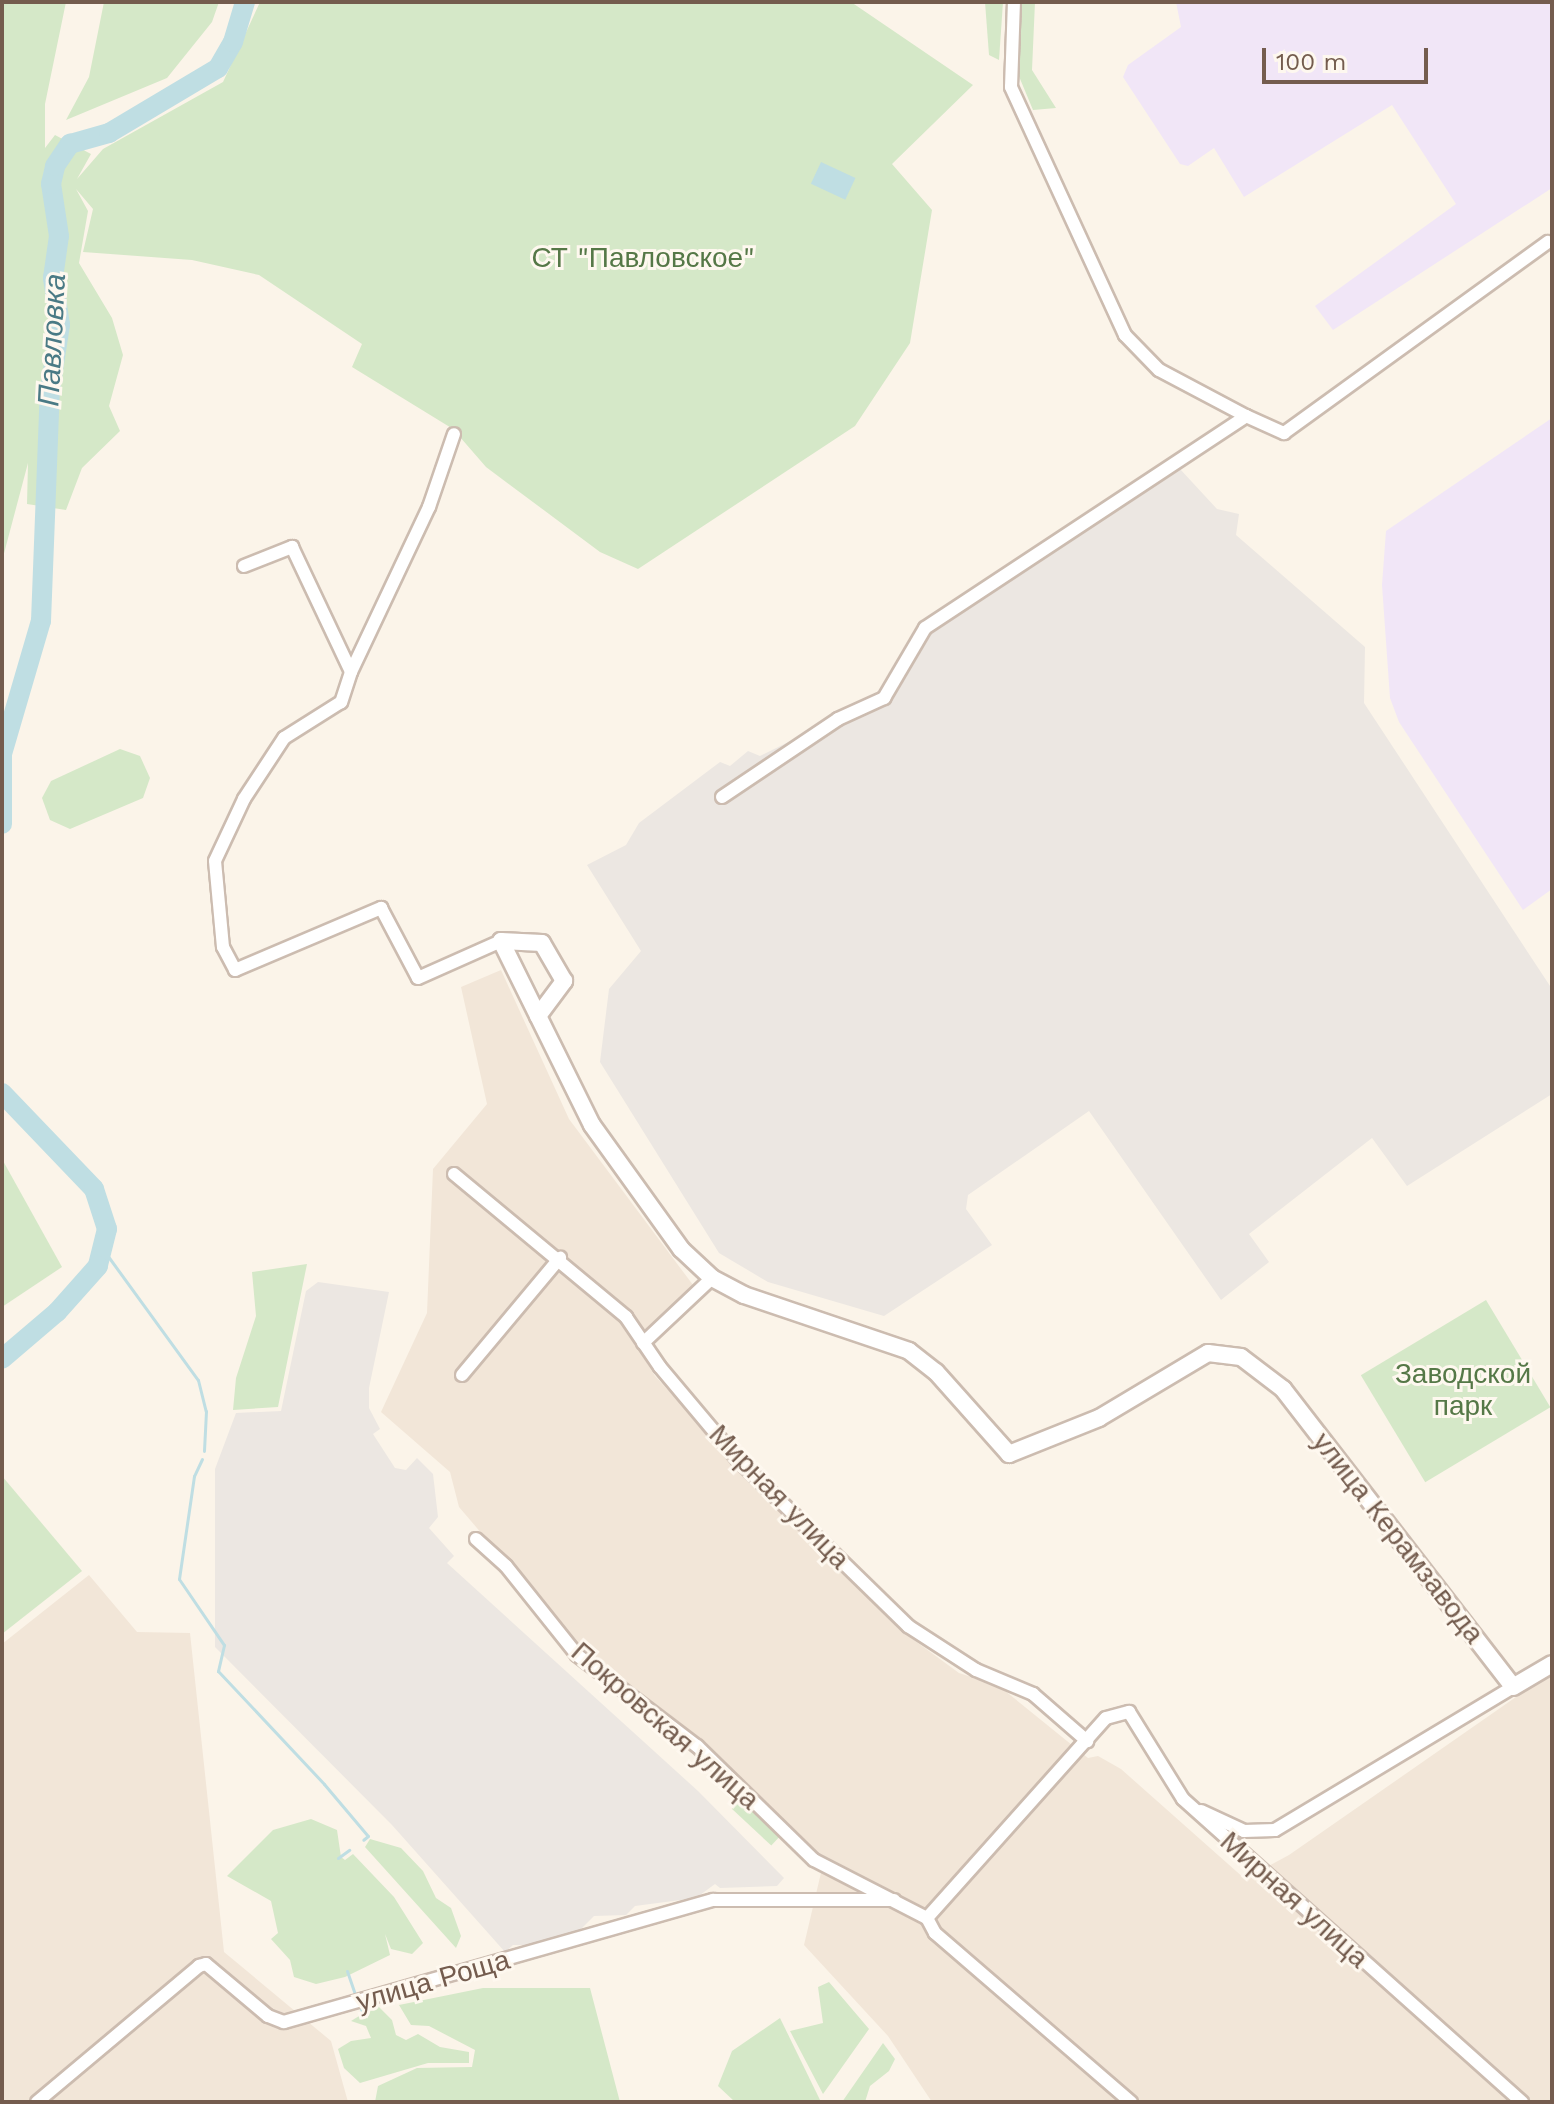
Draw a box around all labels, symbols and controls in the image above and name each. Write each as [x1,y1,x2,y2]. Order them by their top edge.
scale bar [1266,32,1432,82]
text: 100 m [1276,48,1346,76]
park label: СТ "Павловское" [532,241,754,275]
water label: Павловка [31,273,73,407]
park label: Заводской парк [1395,1357,1531,1423]
street label: Мирная улица [702,1418,856,1576]
street label: улица Керамзавода [1305,1426,1491,1650]
street label: Покровская улица [564,1635,766,1817]
street label: Мирная улица [1213,1825,1375,1975]
street label: улица Роща [352,1943,514,2019]

